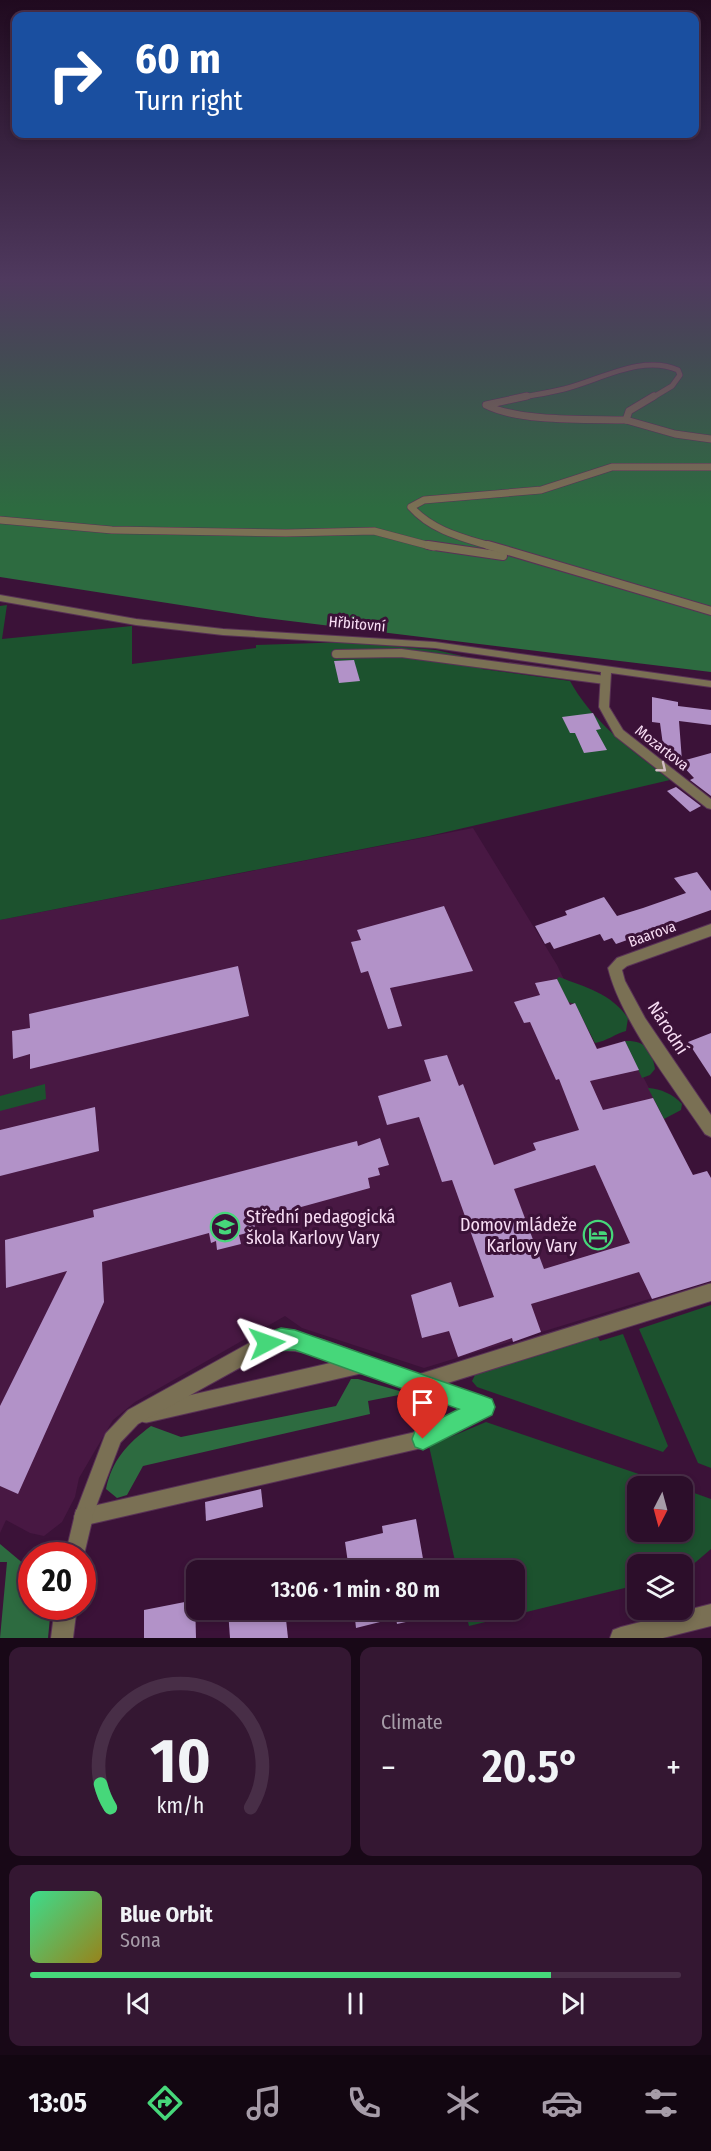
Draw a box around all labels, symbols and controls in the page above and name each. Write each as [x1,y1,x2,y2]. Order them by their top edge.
text: 60 m [135,34,221,84]
icon: right [36,36,114,114]
text: Turn right [135,85,243,117]
street label: Hřbitovní [328,613,386,635]
street label: Mozartova [632,721,692,775]
one-way arrow [655,760,666,771]
street label: Baarova [626,917,678,951]
street label: Národní [643,997,693,1059]
place label: Střední pedagogická škola Karlovy Vary [246,1206,396,1249]
school or university icon: Střední pedagogická škola Karlovy Vary [209,1211,241,1243]
place label: Domov mládeže Karlovy Vary [460,1214,577,1257]
hotel icon: Domov mládeže Karlovy Vary [582,1219,614,1251]
position arrow [235,1311,299,1375]
pin [397,1377,448,1439]
icon: arrive [406,1386,439,1419]
north arrow [627,1476,693,1542]
map controls [627,1476,693,1620]
speed limit sign: 20 [18,1542,96,1620]
button: layers [627,1554,693,1620]
text: 13:06 · 1 min · 80 m [271,1576,440,1603]
text: Climate [381,1710,443,1734]
text: 10 [150,1724,210,1799]
text: 20.5° [482,1740,580,1794]
text: − [381,1748,396,1788]
text: + [666,1748,681,1788]
text: km/h [156,1794,204,1820]
text: Blue Orbit [120,1901,213,1928]
text: Sona [120,1928,161,1952]
icon: previous [122,1987,155,2020]
icon: pause [339,1987,372,2020]
icon: next [556,1987,589,2020]
icon: directions [144,2082,186,2124]
icon: music [243,2082,285,2124]
icon: phone [343,2082,385,2124]
icon: climate [442,2082,484,2124]
icon: car [541,2082,583,2124]
icon: filters [640,2082,682,2124]
text: 13:05 [29,2087,87,2119]

